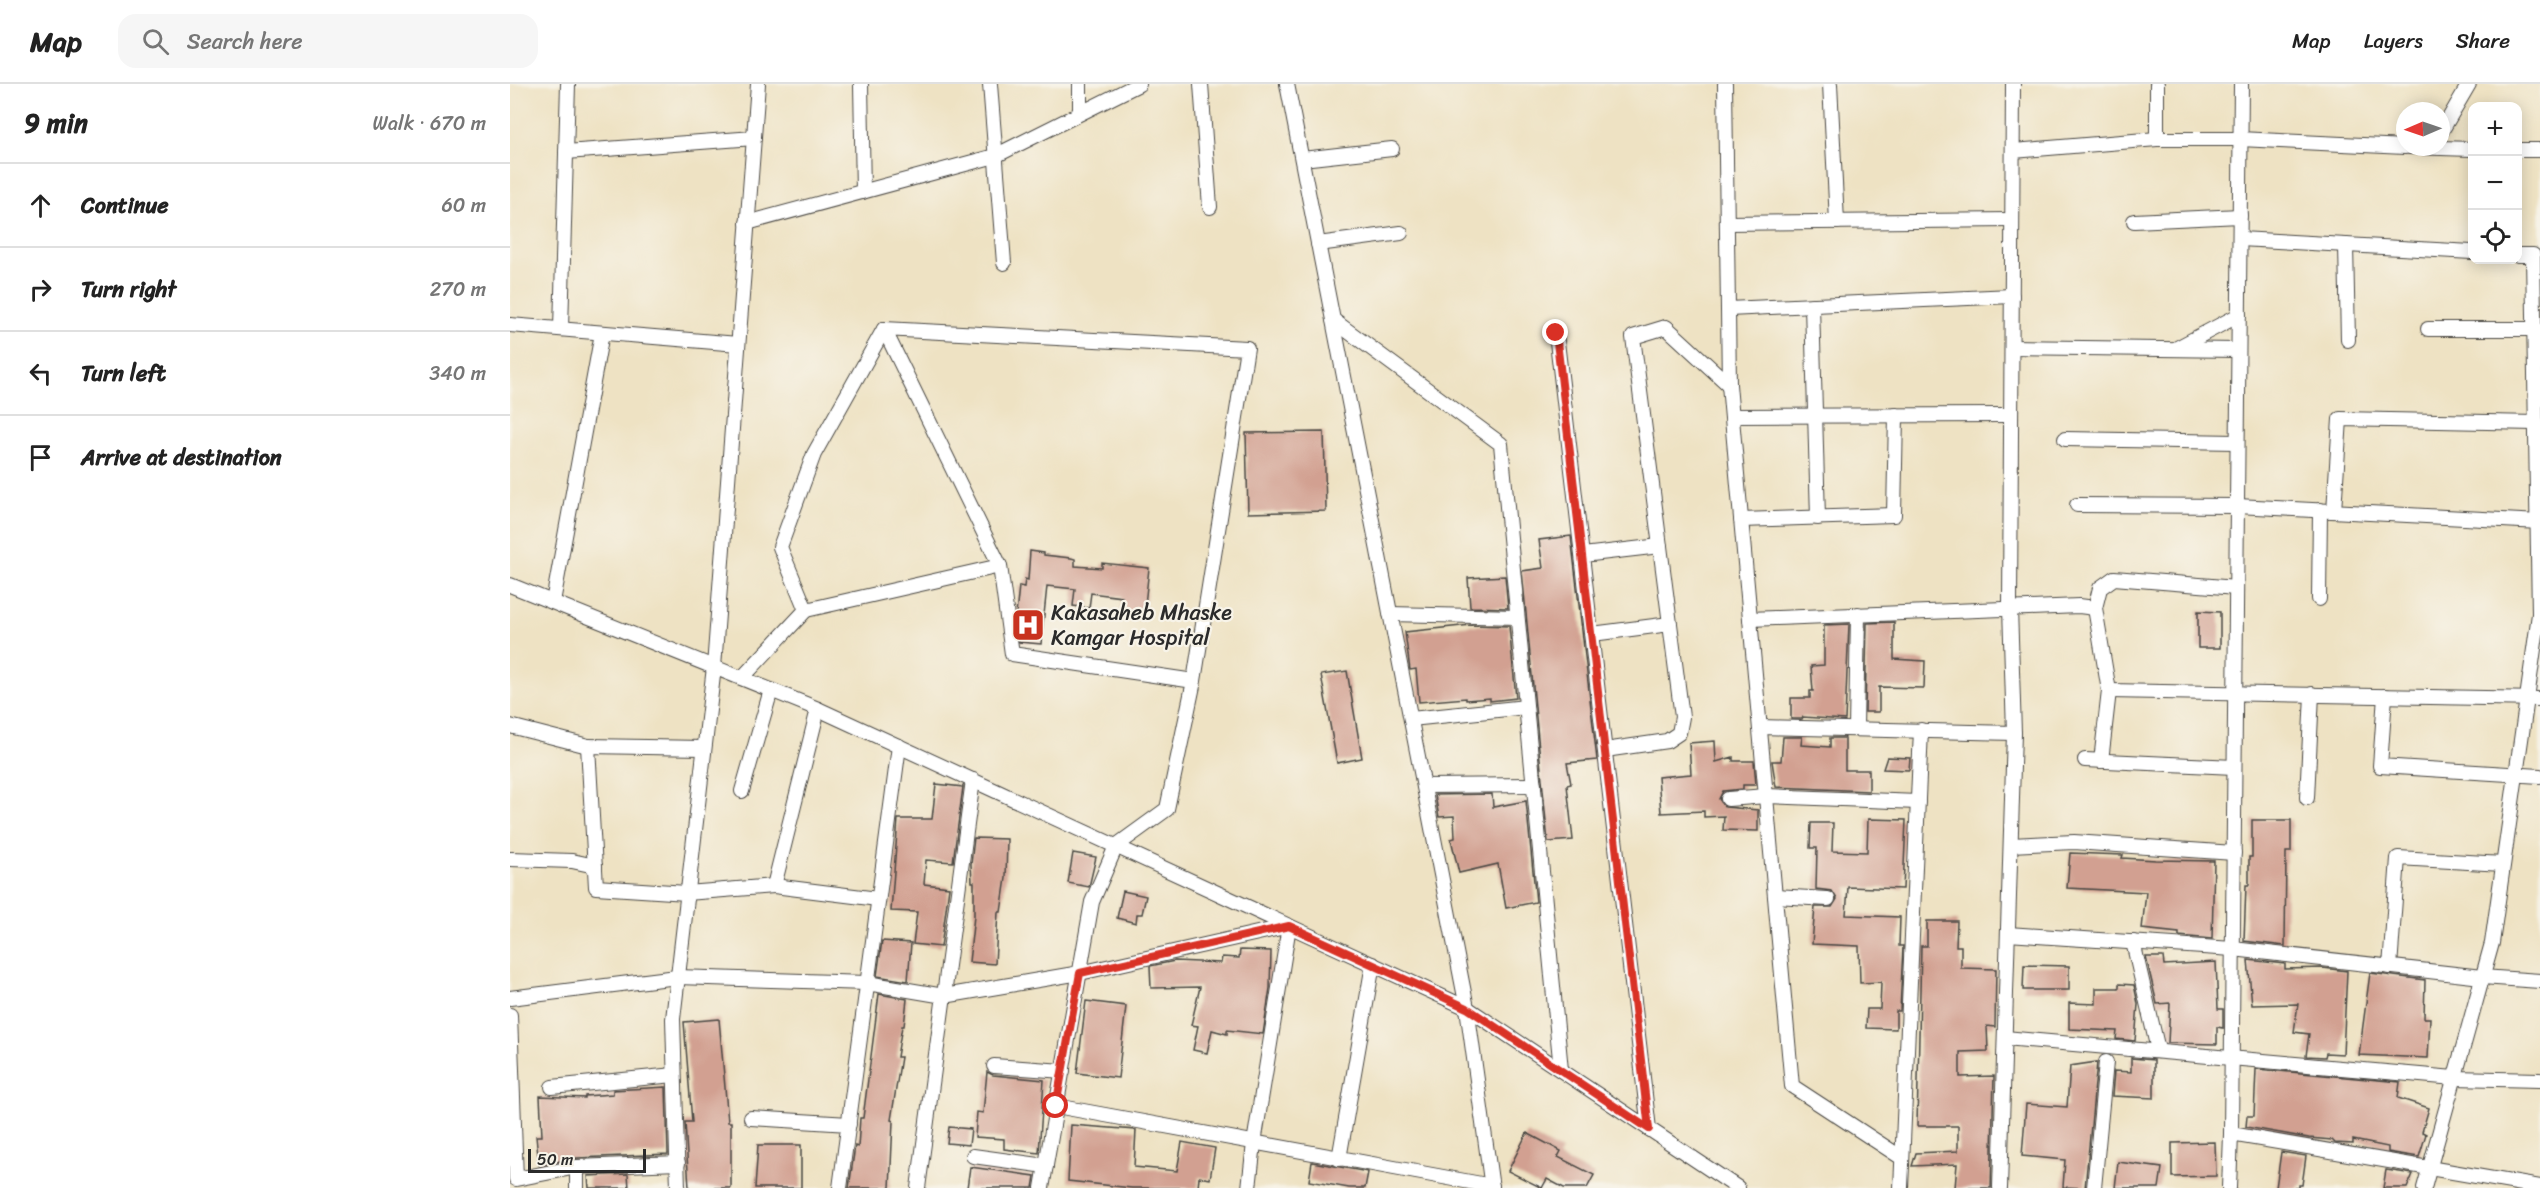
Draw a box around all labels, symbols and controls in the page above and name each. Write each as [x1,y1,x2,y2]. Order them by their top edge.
search box [118,14,538,68]
text: Map [30,17,82,66]
text: Search here [187,22,303,61]
text: Map [2292,22,2331,60]
text: Layers [2364,22,2423,60]
text: Share [2456,22,2510,60]
icon: search [139,25,172,58]
text: 9 min [24,100,88,146]
north arrow [2396,102,2450,156]
map controls [2468,102,2522,264]
button: + [2468,102,2522,156]
text: Walk · 670 m [372,106,486,141]
button: − [2468,156,2522,210]
text: Continue [81,186,169,225]
text: 60 m [441,188,486,223]
icon: ahead [24,189,57,222]
button: locate [2468,210,2522,264]
text: Turn right [81,270,176,309]
text: 270 m [430,272,486,307]
icon: right [24,273,57,306]
route end [1542,319,1568,345]
text: Turn left [81,354,166,393]
text: 340 m [429,356,486,391]
icon: left [24,357,57,390]
text: Arrive at destination [81,438,282,477]
icon: arrive [24,441,57,474]
place label: Kakasaheb Mhaske Kamgar Hospital [1051,593,1232,657]
hospital icon: Kakasaheb Mhaske Kamgar Hospital [1010,607,1046,643]
route start [1042,1092,1068,1118]
text: 50 m [537,1145,573,1174]
scale bar [528,1146,646,1174]

